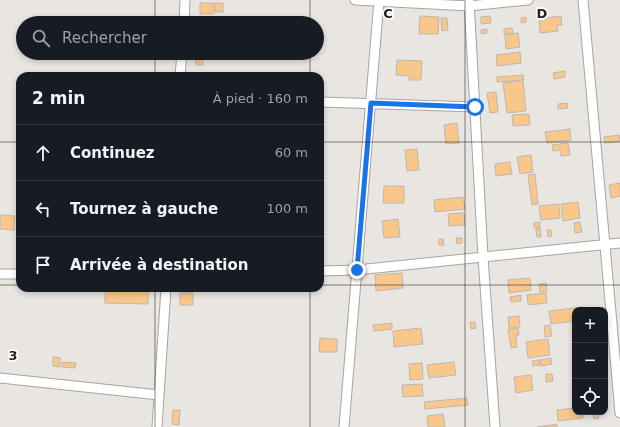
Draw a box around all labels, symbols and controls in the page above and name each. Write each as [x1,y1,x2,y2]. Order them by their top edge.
text: C [383,6,393,21]
text: D [537,6,548,21]
search box [16,16,324,60]
icon: search [30,27,52,49]
text: Rechercher [62,29,147,47]
text: 2 min [32,88,85,108]
text: À pied · 160 m [213,91,308,106]
route start [466,98,484,116]
icon: ahead [32,142,54,164]
text: Continuez [70,144,155,162]
text: 60 m [275,145,308,160]
icon: left [32,198,54,220]
text: Tournez à gauche [70,200,218,218]
text: 100 m [266,201,308,216]
icon: arrive [32,254,54,276]
text: Arrivée à destination [70,256,248,274]
route end [348,261,366,279]
map controls [572,307,608,415]
button: + [572,307,608,343]
button: − [572,343,608,379]
text: 3 [8,348,18,363]
button: locate [572,379,608,415]

